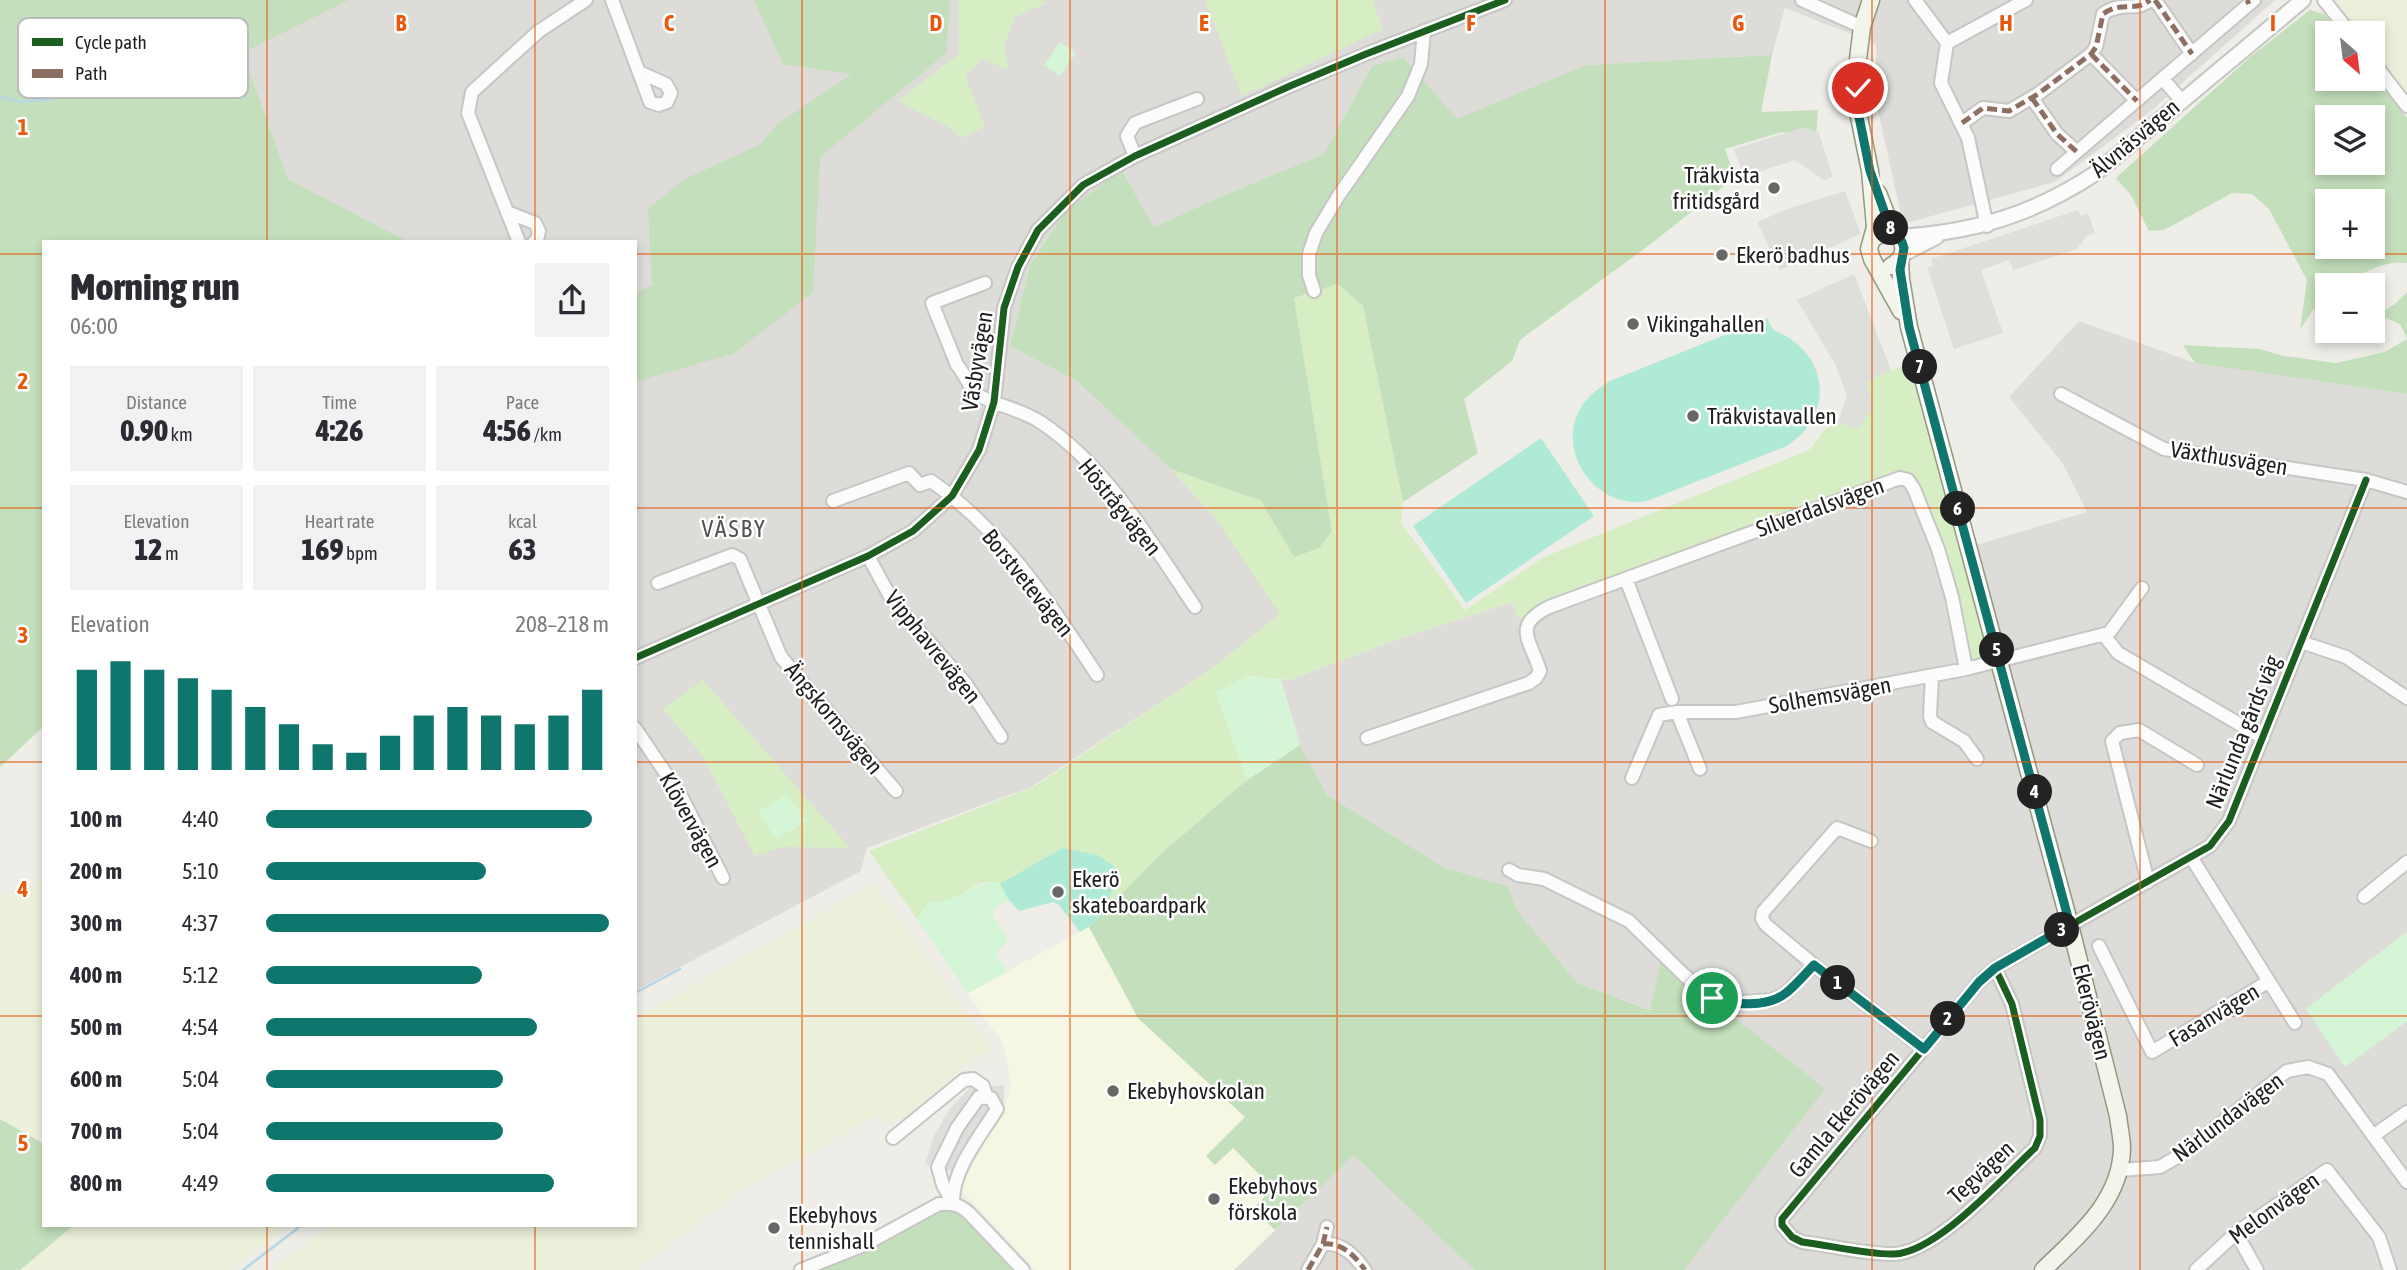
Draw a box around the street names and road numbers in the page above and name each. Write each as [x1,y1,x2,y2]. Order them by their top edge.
street label: Älvnäsvägen [2085,93,2185,183]
street label: Väsbyvägen [956,309,998,413]
street label: Växthusvägen [2168,436,2290,480]
street label: Höstrågvägen [1073,453,1167,561]
street label: Silverdalsvägen [1753,472,1887,542]
street label: Borstvetevägen [977,524,1079,642]
street label: Vipphavrevägen [880,585,986,709]
street label: Närlunda gårds väg [2200,651,2286,812]
street label: Ängskornsvägen [780,657,888,779]
street label: Solhemsvägen [1767,671,1893,719]
street label: Klövervägen [654,768,728,872]
street label: Ekerövägen [2068,961,2116,1063]
street label: Fasanvägen [2164,978,2264,1052]
street label: Gamla Ekerövägen [1783,1045,1905,1183]
street label: Närlundavägen [2167,1067,2289,1167]
street label: Tegvägen [1943,1135,2019,1209]
street label: Melonvägen [2224,1167,2324,1249]

